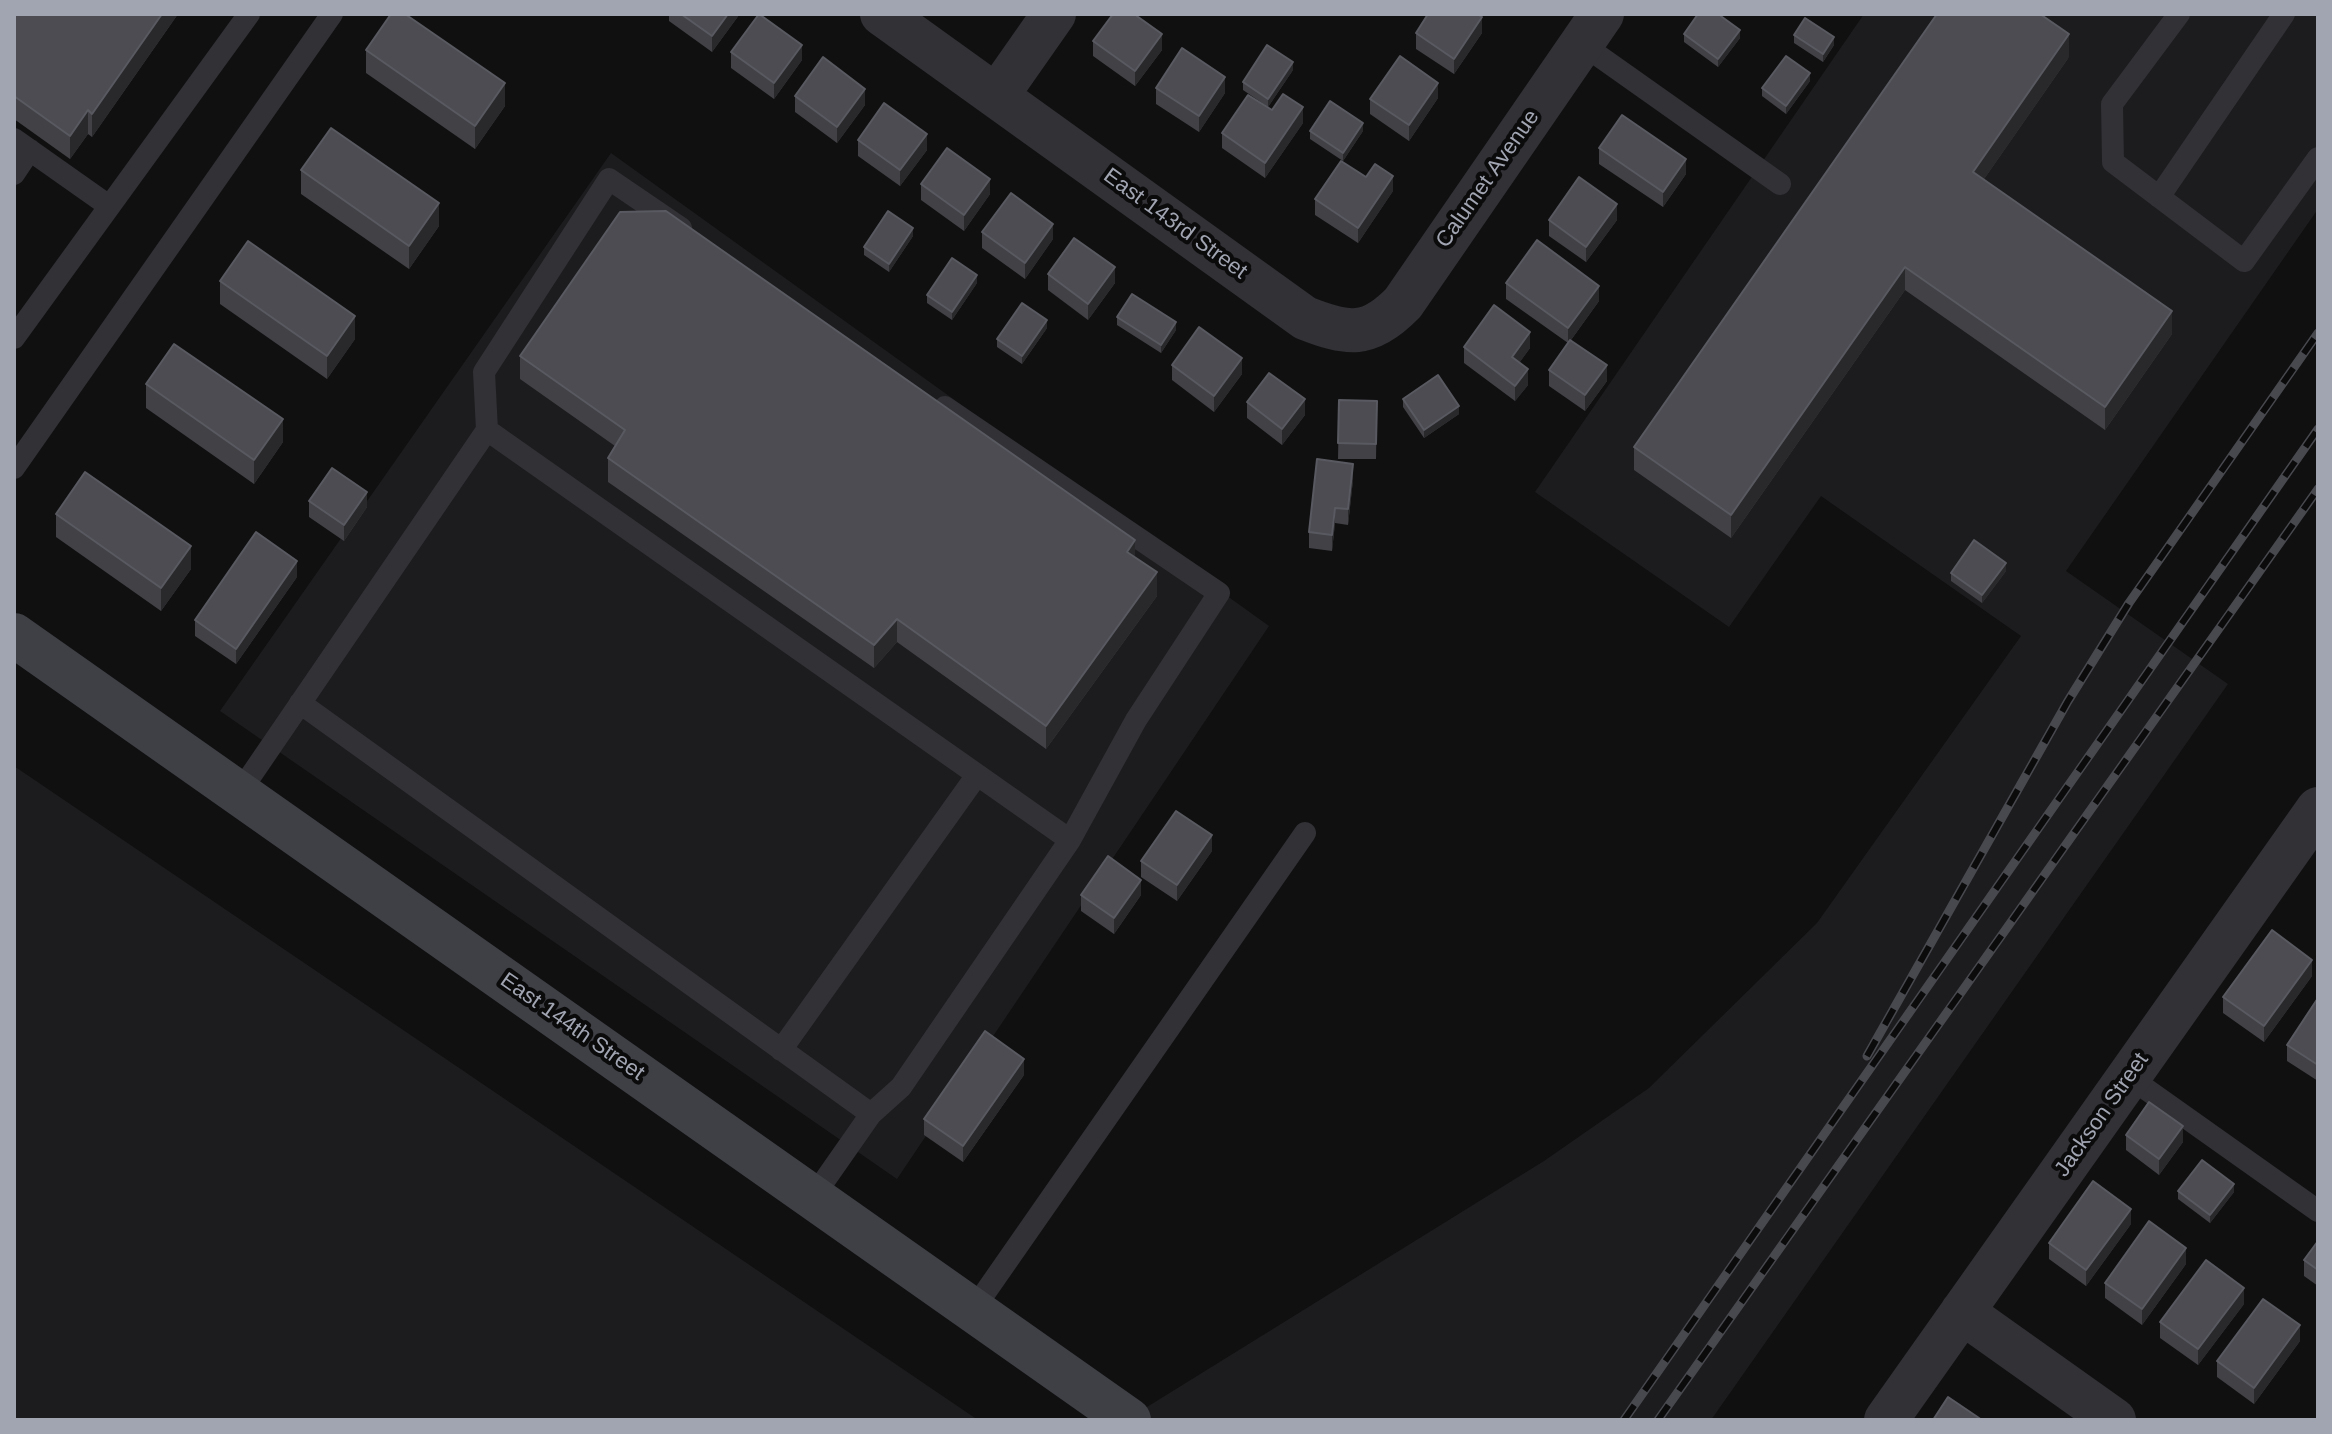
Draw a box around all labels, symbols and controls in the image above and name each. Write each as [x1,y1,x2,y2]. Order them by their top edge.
street label: Calumet Avenue [1431,105,1545,253]
street label: East 143rd Street [1098,163,1252,285]
street label: East 144th Street [495,967,649,1087]
street label: Jackson Street [2049,1048,2155,1182]

